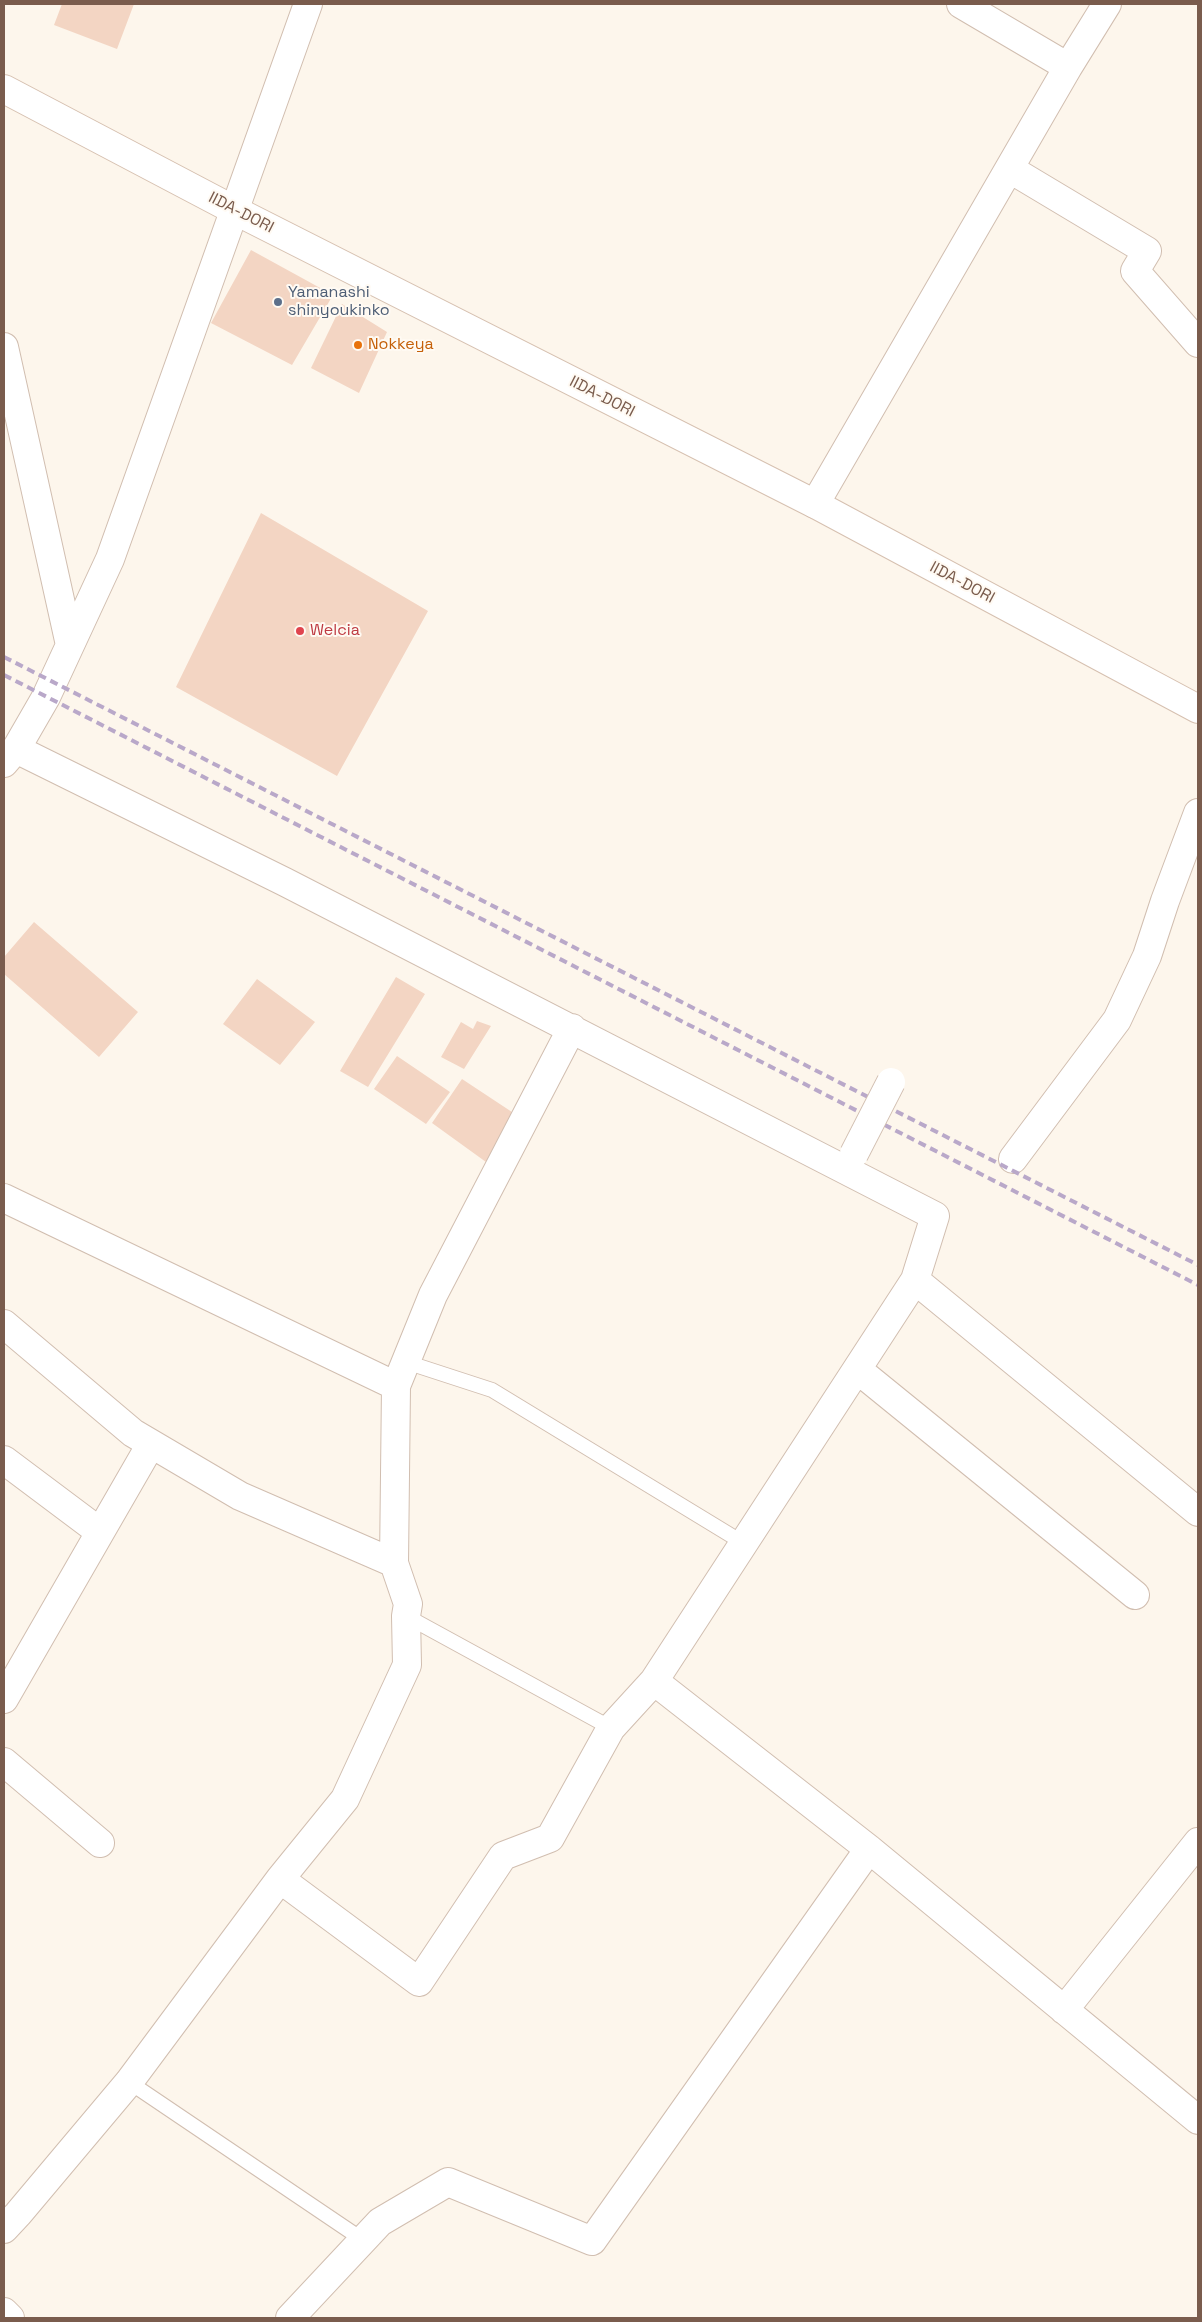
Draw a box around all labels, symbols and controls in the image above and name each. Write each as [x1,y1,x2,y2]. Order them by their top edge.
street label: IIDA-DORI [205,188,277,238]
place label: Yamanashi shinyoukinko [288,283,390,321]
marker: Yamanashi shinyoukinko [272,296,284,308]
place label: Nokkeya [368,335,434,355]
marker: Nokkeya [352,339,364,351]
street label: IIDA-DORI [566,372,638,422]
street label: IIDA-DORI [926,558,998,608]
place label: Welcia [310,621,360,641]
marker: Welcia [294,625,306,637]

